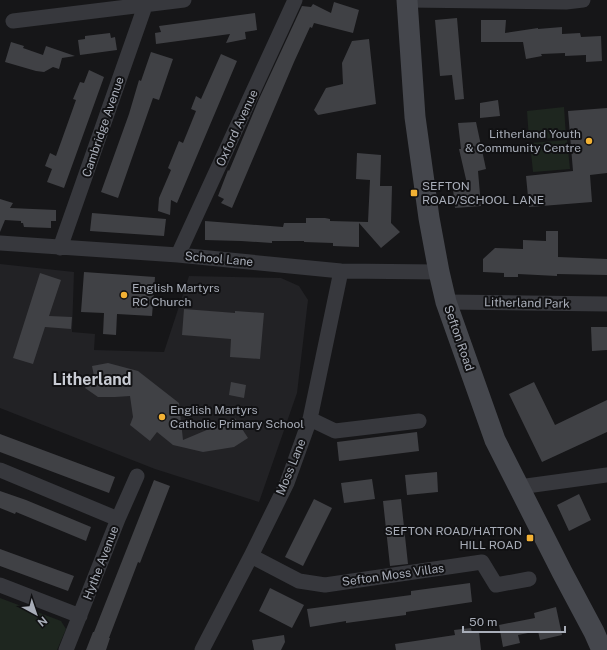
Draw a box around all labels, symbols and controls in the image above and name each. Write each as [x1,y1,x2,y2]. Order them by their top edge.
street label: Cambridge Avenue [79,75,127,179]
street label: Oxford Avenue [213,87,261,168]
place label: Litherland Youth & Community Centre [465,127,581,155]
marker: Litherland Youth & Community Centre [584,136,594,146]
place label: SEFTON ROAD/SCHOOL LANE [422,179,544,207]
marker: SEFTON ROAD/SCHOOL LANE [409,188,419,198]
street label: School Lane [184,249,254,269]
place label: English Martyrs RC Church [132,281,220,309]
marker: English Martyrs RC Church [119,290,129,300]
street label: Litherland Park [484,295,570,311]
street label: Sefton Road [441,303,477,373]
district label: Litherland [53,370,131,389]
place label: English Martyrs Catholic Primary School [170,403,304,431]
marker: English Martyrs Catholic Primary School [157,412,167,422]
street label: Moss Lane [273,437,309,497]
street label: Hythe Avenue [80,524,122,602]
place label: SEFTON ROAD/HATTON HILL ROAD [385,524,522,552]
marker: SEFTON ROAD/HATTON HILL ROAD [525,533,535,543]
street label: Sefton Moss Villas [341,561,445,589]
north arrow [16,594,56,634]
scale bar [463,608,565,634]
text: N [35,614,50,629]
text: 50 m [469,615,497,629]

